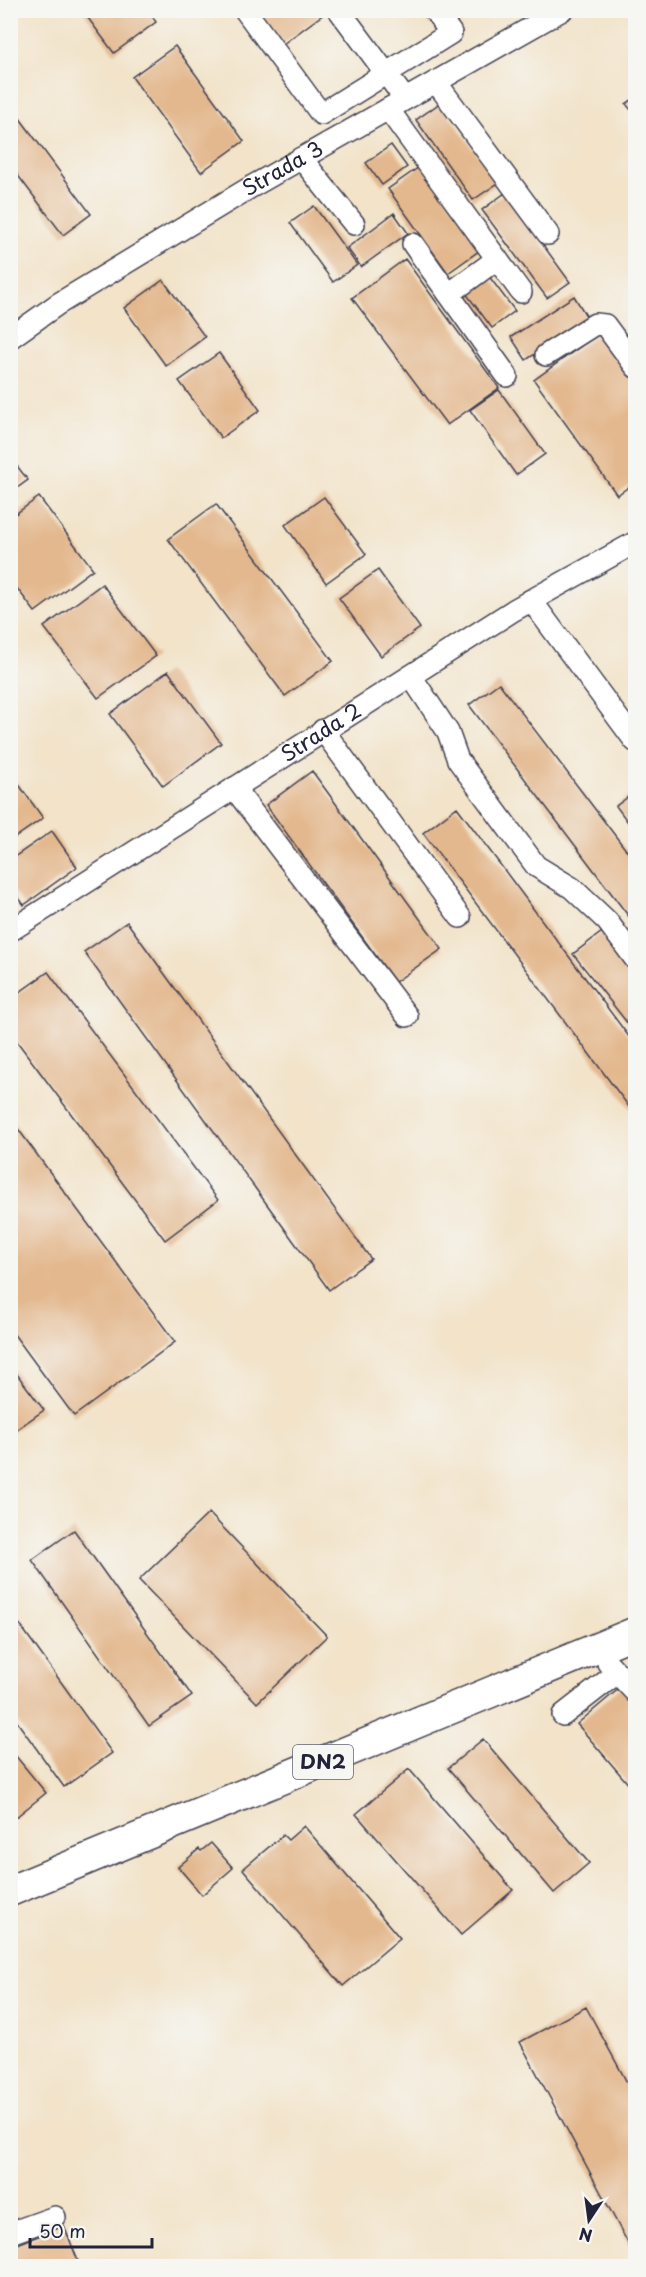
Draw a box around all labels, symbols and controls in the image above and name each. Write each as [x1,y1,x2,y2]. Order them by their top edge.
street label: Strada 3 [235,131,328,203]
street label: Strada 2 [273,693,367,769]
road number: DN2 [293,1745,353,1779]
north arrow [559,2190,619,2250]
scale bar [30,2211,152,2249]
text: 50 m [39,2217,86,2244]
text: N [577,2222,594,2249]

